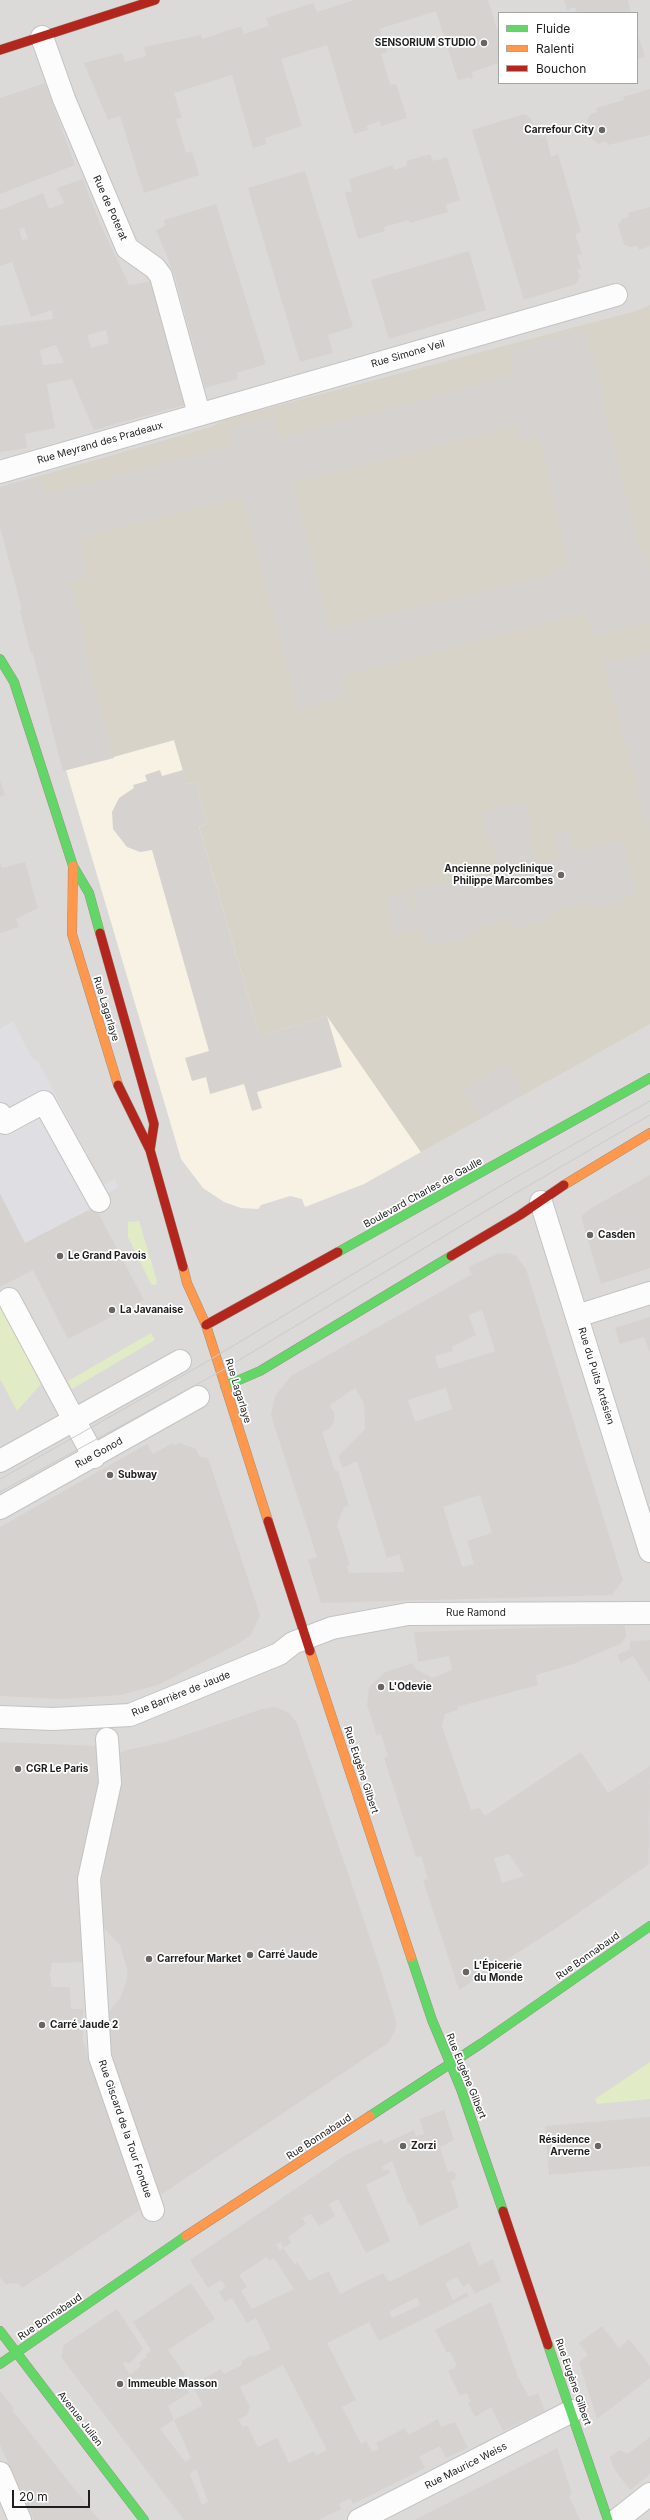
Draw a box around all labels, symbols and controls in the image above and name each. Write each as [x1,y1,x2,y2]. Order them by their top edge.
legend [498,12,638,84]
text: Fluide [536,21,570,36]
place label: SENSORIUM STUDIO [375,37,476,49]
marker: SENSORIUM STUDIO [479,38,489,48]
text: Ralenti [536,41,574,56]
text: Bouchon [536,61,586,76]
place label: Carrefour City [524,124,594,136]
marker: Carrefour City [597,125,607,135]
street label: Rue de Poterat [90,174,130,242]
street label: Rue Simone Veil [370,338,446,370]
street label: Rue Meyrand des Pradeaux [36,419,164,467]
place label: Ancienne polyclinique Philippe Marcombes [444,863,553,886]
marker: Ancienne polyclinique Philippe Marcombes [556,870,566,880]
street label: Rue Lagarlaye [90,975,122,1043]
street label: Boulevard Charles de Gaulle [362,1155,484,1231]
place label: Casden [598,1229,635,1241]
marker: Casden [585,1230,595,1240]
place label: Le Grand Pavois [68,1250,146,1262]
marker: Le Grand Pavois [55,1251,65,1261]
place label: La Javanaise [120,1304,183,1316]
marker: La Javanaise [107,1305,117,1315]
street label: Rue du Puits Artésien [575,1326,617,1426]
street label: Rue Lagarlaye [222,1357,254,1425]
street label: Rue Gonod [73,1435,125,1471]
place label: Subway [118,1469,157,1481]
marker: Subway [105,1470,115,1480]
street label: Rue Ramond [446,1607,506,1619]
street label: Rue Barrière de Jaude [130,1669,232,1719]
place label: L'Odevie [389,1681,432,1693]
marker: L'Odevie [376,1682,386,1692]
street label: Rue Eugène Gilbert [341,1725,381,1815]
place label: CGR Le Paris [26,1763,88,1775]
marker: CGR Le Paris [13,1764,23,1774]
street label: Rue Bonnabaud [554,1930,622,1982]
place label: Carré Jaude [258,1949,318,1961]
marker: Carré Jaude [245,1950,255,1960]
place label: Carrefour Market [157,1953,241,1965]
marker: Carrefour Market [144,1954,154,1964]
place label: L'Épicerie du Monde [474,1960,523,1984]
marker: L'Épicerie du Monde [461,1967,471,1977]
place label: Carré Jaude 2 [50,2019,118,2031]
marker: Carré Jaude 2 [37,2020,47,2030]
street label: Rue Eugène Gilbert [443,2032,489,2120]
street label: Rue Giscard de la Tour Fondue [96,2058,154,2200]
street label: Rue Bonnabaud [284,2112,354,2162]
place label: Résidence Arverne [539,2134,590,2158]
place label: Zorzi [411,2140,436,2152]
marker: Zorzi [398,2141,408,2151]
marker: Résidence Arverne [593,2141,603,2151]
street label: Rue Bonnabaud [16,2291,84,2343]
street label: Rue Eugène Gilbert [553,2337,593,2427]
place label: Immeuble Masson [128,2378,217,2390]
marker: Immeuble Masson [115,2379,125,2389]
street label: Avenue Julien [55,2389,105,2449]
street label: Rue Maurice Weiss [423,2440,509,2492]
scale bar [14,2482,92,2508]
text: 20 m [19,2489,48,2504]

